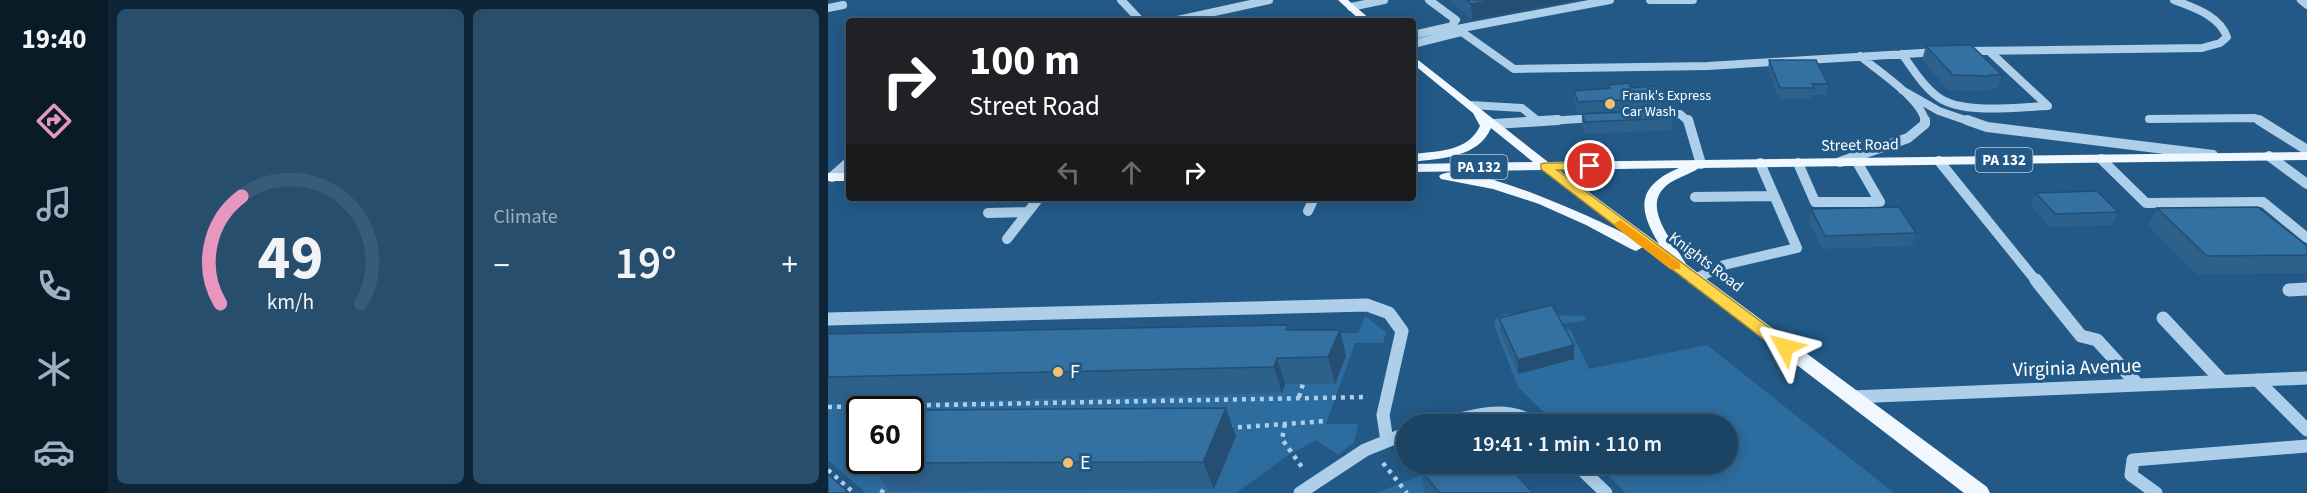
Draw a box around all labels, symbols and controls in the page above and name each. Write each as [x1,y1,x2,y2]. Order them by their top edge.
text: 19:40 [21,20,87,59]
text: 100 m [969,31,1080,91]
icon: right [870,42,948,120]
place label: Frank's Express Car Wash [1622,86,1711,122]
text: Street Road [969,87,1100,126]
marker: Frank's Express Car Wash [1603,97,1617,111]
icon: directions [33,100,75,142]
street label: Street Road [1821,133,1899,157]
pin [1564,140,1615,191]
road number: PA 132 [1976,148,2032,172]
icon: arrive [1573,149,1606,182]
road number: PA 132 [1450,155,1508,179]
icon: left [1052,156,1085,189]
icon: ahead [1115,156,1148,189]
icon: right [1178,156,1211,189]
icon: music [33,183,75,225]
text: Climate [494,203,558,231]
text: 49 [257,214,323,303]
street label: Knights Road [1664,227,1748,297]
text: 19° [615,232,677,296]
text: − [494,242,510,289]
text: + [782,242,798,289]
icon: phone [33,265,75,307]
text: km/h [266,287,314,318]
position arrow [1753,315,1817,379]
icon: climate [33,348,75,390]
street label: Virginia Avenue [2012,352,2142,384]
place label: F [1070,358,1080,386]
marker: F [1051,365,1065,379]
speed limit sign: 60 [846,396,924,474]
text: 19:41 · 1 min · 110 m [1472,428,1662,460]
icon: car [33,431,75,473]
place label: E [1080,449,1091,477]
marker: E [1061,456,1075,470]

